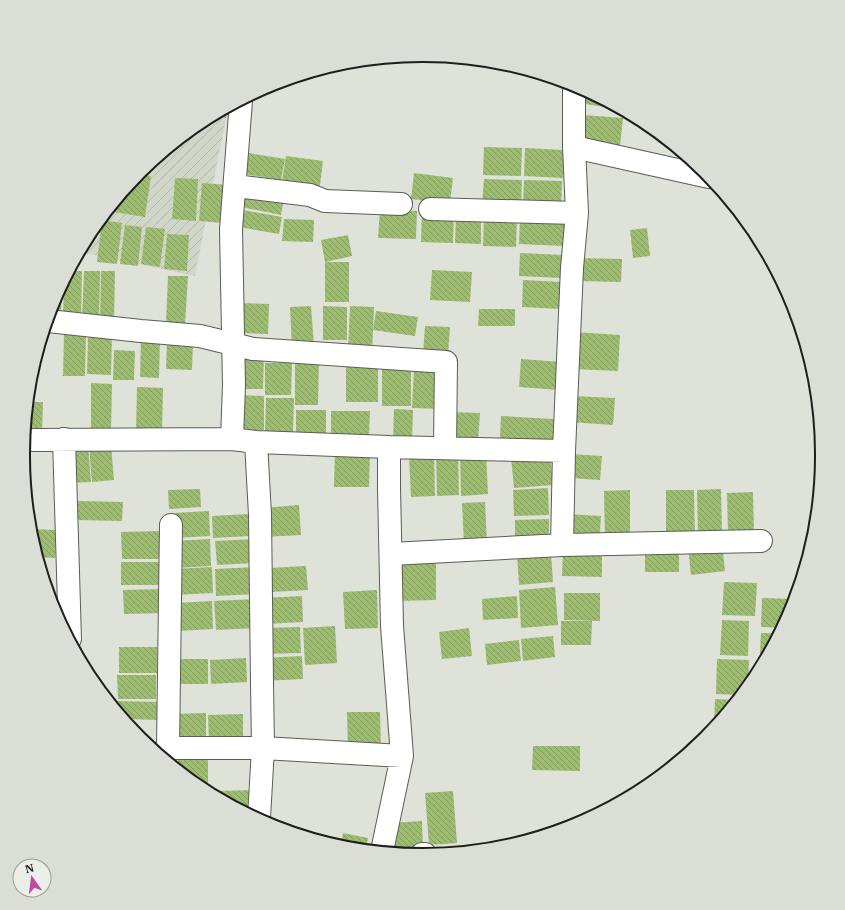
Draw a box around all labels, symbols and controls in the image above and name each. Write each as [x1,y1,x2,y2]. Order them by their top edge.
north arrow [12,858,52,898]
text: N [24,860,36,876]

